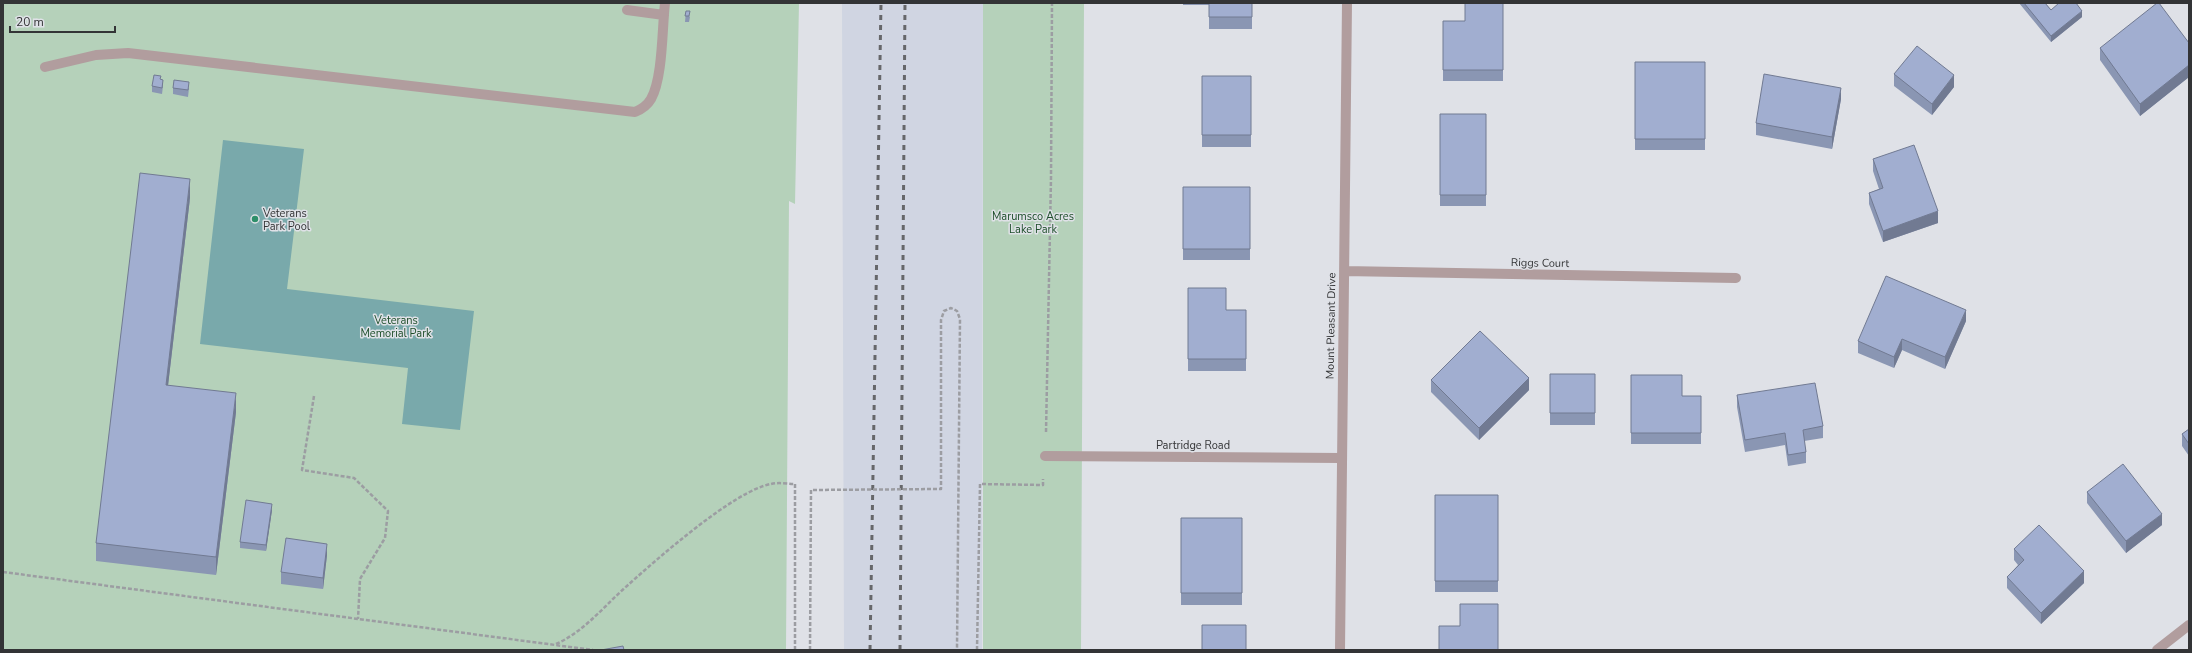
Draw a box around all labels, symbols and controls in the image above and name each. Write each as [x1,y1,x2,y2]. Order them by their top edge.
scale bar [10,8,115,34]
text: 20 m [16,14,44,30]
place label: Veterans Park Pool [262,206,311,234]
park label: Marumsco Acres Lake Park [992,209,1074,237]
marker: Veterans Park Pool [250,214,260,224]
street label: Riggs Court [1511,255,1569,271]
street label: Mount Pleasant Drive [1323,272,1339,379]
park label: Veterans Memorial Park [360,313,432,341]
street label: Partridge Road [1156,438,1230,453]

